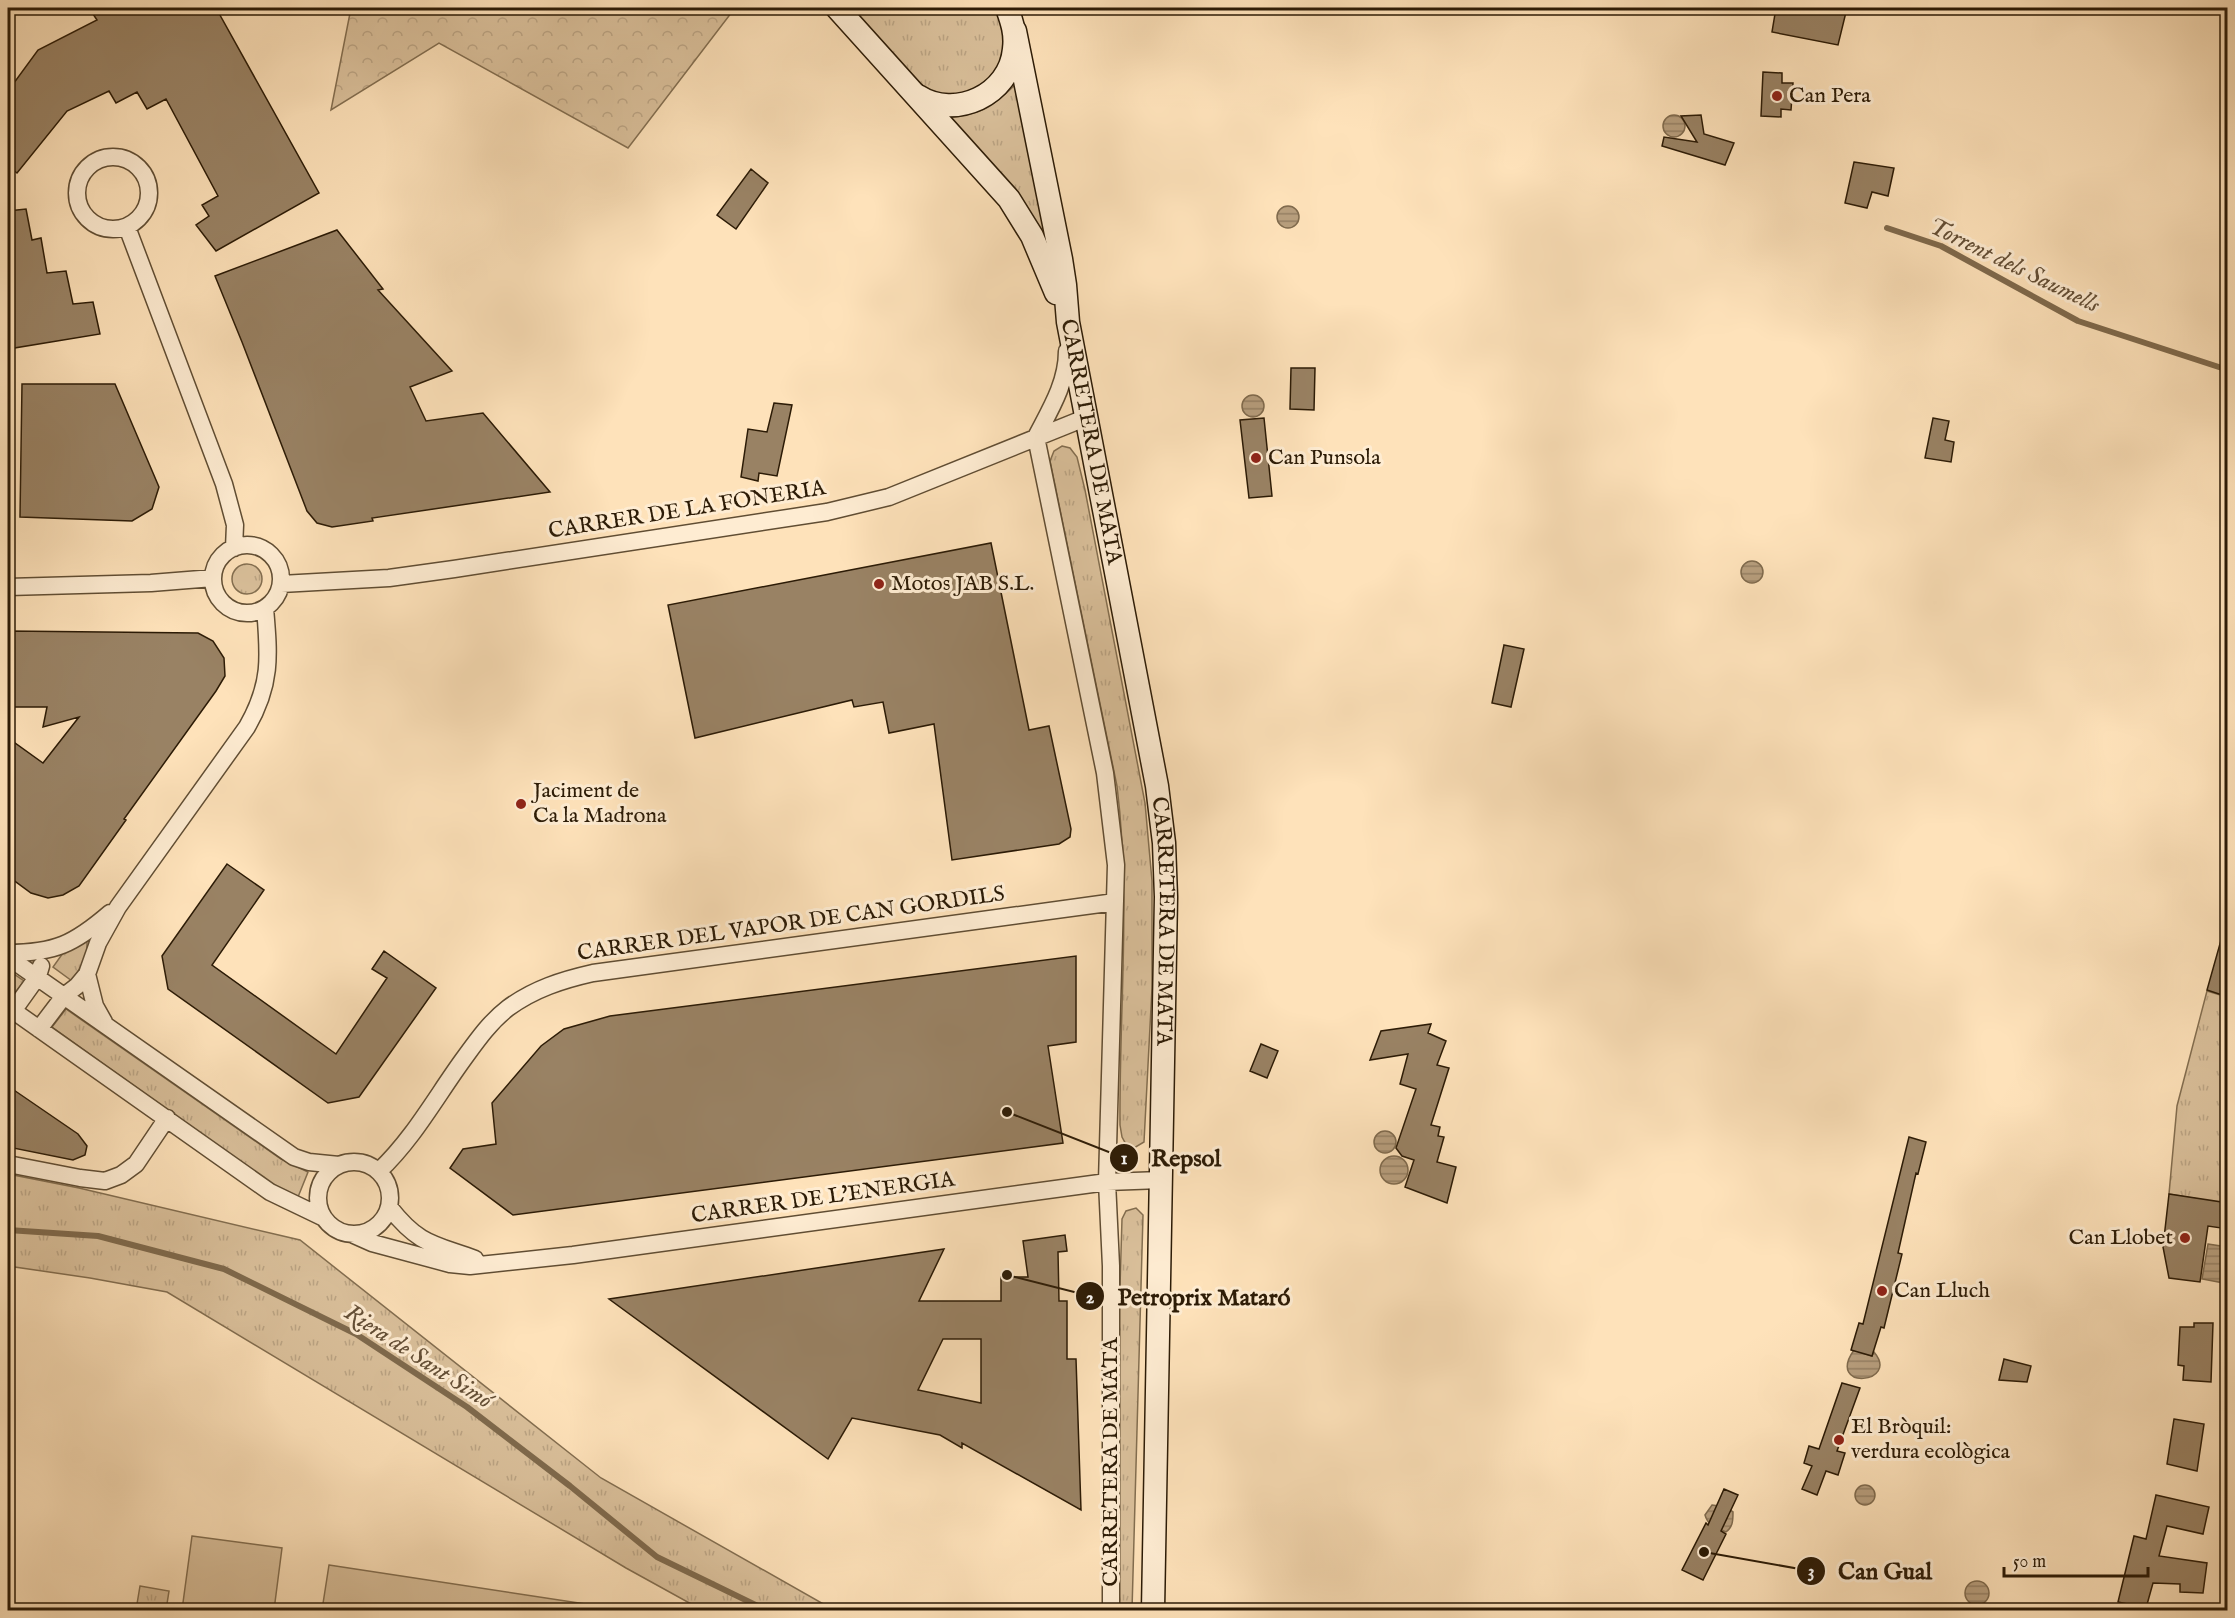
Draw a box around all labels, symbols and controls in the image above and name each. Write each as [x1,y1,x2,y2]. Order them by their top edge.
place label: Can Pera [1789,82,1871,110]
marker: Can Pera [1770,89,1784,103]
water label: Torrent dels Saumells [1923,211,2106,321]
street label: CARRETERA DE MATA [1054,317,1128,568]
place label: Can Punsola [1268,444,1381,472]
marker: Can Punsola [1249,451,1263,465]
street label: CARRER DE LA FONERIA [546,474,829,546]
place label: Motos JAB S.L. [891,570,1034,598]
marker: Motos JAB S.L. [872,577,886,591]
place label: Jaciment de Ca la Madrona [530,777,667,830]
street label: CARRETERA DE MATA [1144,795,1180,1047]
marker: Jaciment de Ca la Madrona [514,797,528,811]
street label: CARRER DEL VAPOR DE CAN GORDILS [575,880,1007,968]
callout: Repsol [1109,1137,1233,1179]
text: Repsol [1151,1144,1221,1175]
text: 1 [1121,1148,1128,1171]
street label: CARRER DE L'ENERGIA [690,1165,958,1230]
place label: Can Llobet [2068,1224,2173,1252]
marker: Can Llobet [2178,1231,2192,1245]
callout: Petroprix Mataró [1075,1275,1302,1317]
place label: Can Lluch [1894,1277,1990,1305]
text: Petroprix Mataró [1118,1283,1291,1314]
marker: Can Lluch [1875,1284,1889,1298]
text: 2 [1086,1287,1095,1310]
water label: Riera de Sant Simó [338,1298,500,1418]
street label: CARRETERA DE MATA [1097,1336,1125,1587]
place label: El Bròquil: verdura ecològica [1851,1413,2011,1466]
marker: El Bròquil: verdura ecològica [1832,1433,1846,1447]
scale bar [2004,1540,2148,1578]
callout: Can Gual [1796,1550,1944,1592]
text: 50 m [2013,1551,2046,1574]
text: Can Gual [1838,1557,1932,1588]
text: 3 [1808,1561,1814,1584]

